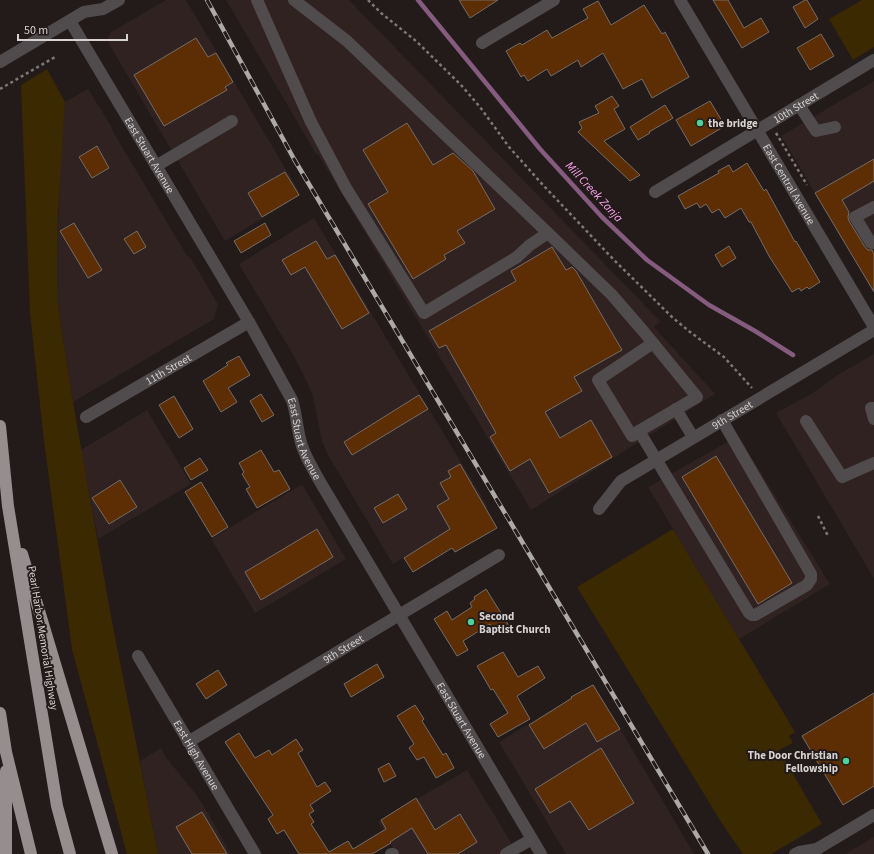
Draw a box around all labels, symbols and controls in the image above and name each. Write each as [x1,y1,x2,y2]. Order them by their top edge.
scale bar [18,16,127,42]
text: 50 m [24,22,48,39]
street label: 10th Street [770,88,821,127]
street label: East Stuart Avenue [121,114,179,196]
place label: the bridge [708,116,758,131]
marker: the bridge [695,118,705,128]
street label: East Central Avenue [759,141,819,228]
water label: Mill Creek Zanja [561,158,627,227]
street label: 11th Street [143,350,194,388]
street label: East Stuart Avenue [284,395,325,483]
street label: 9th Street [709,397,756,433]
street label: Pearl Harbor Memorial Highway [24,565,62,711]
place label: Second Baptist Church [479,609,550,637]
marker: Second Baptist Church [466,617,476,627]
street label: 9th Street [320,631,366,667]
street label: East Stuart Avenue [433,679,490,762]
street label: East High Avenue [170,717,223,793]
place label: The Door Christian Fellowship [748,748,838,776]
marker: The Door Christian Fellowship [841,756,851,766]

